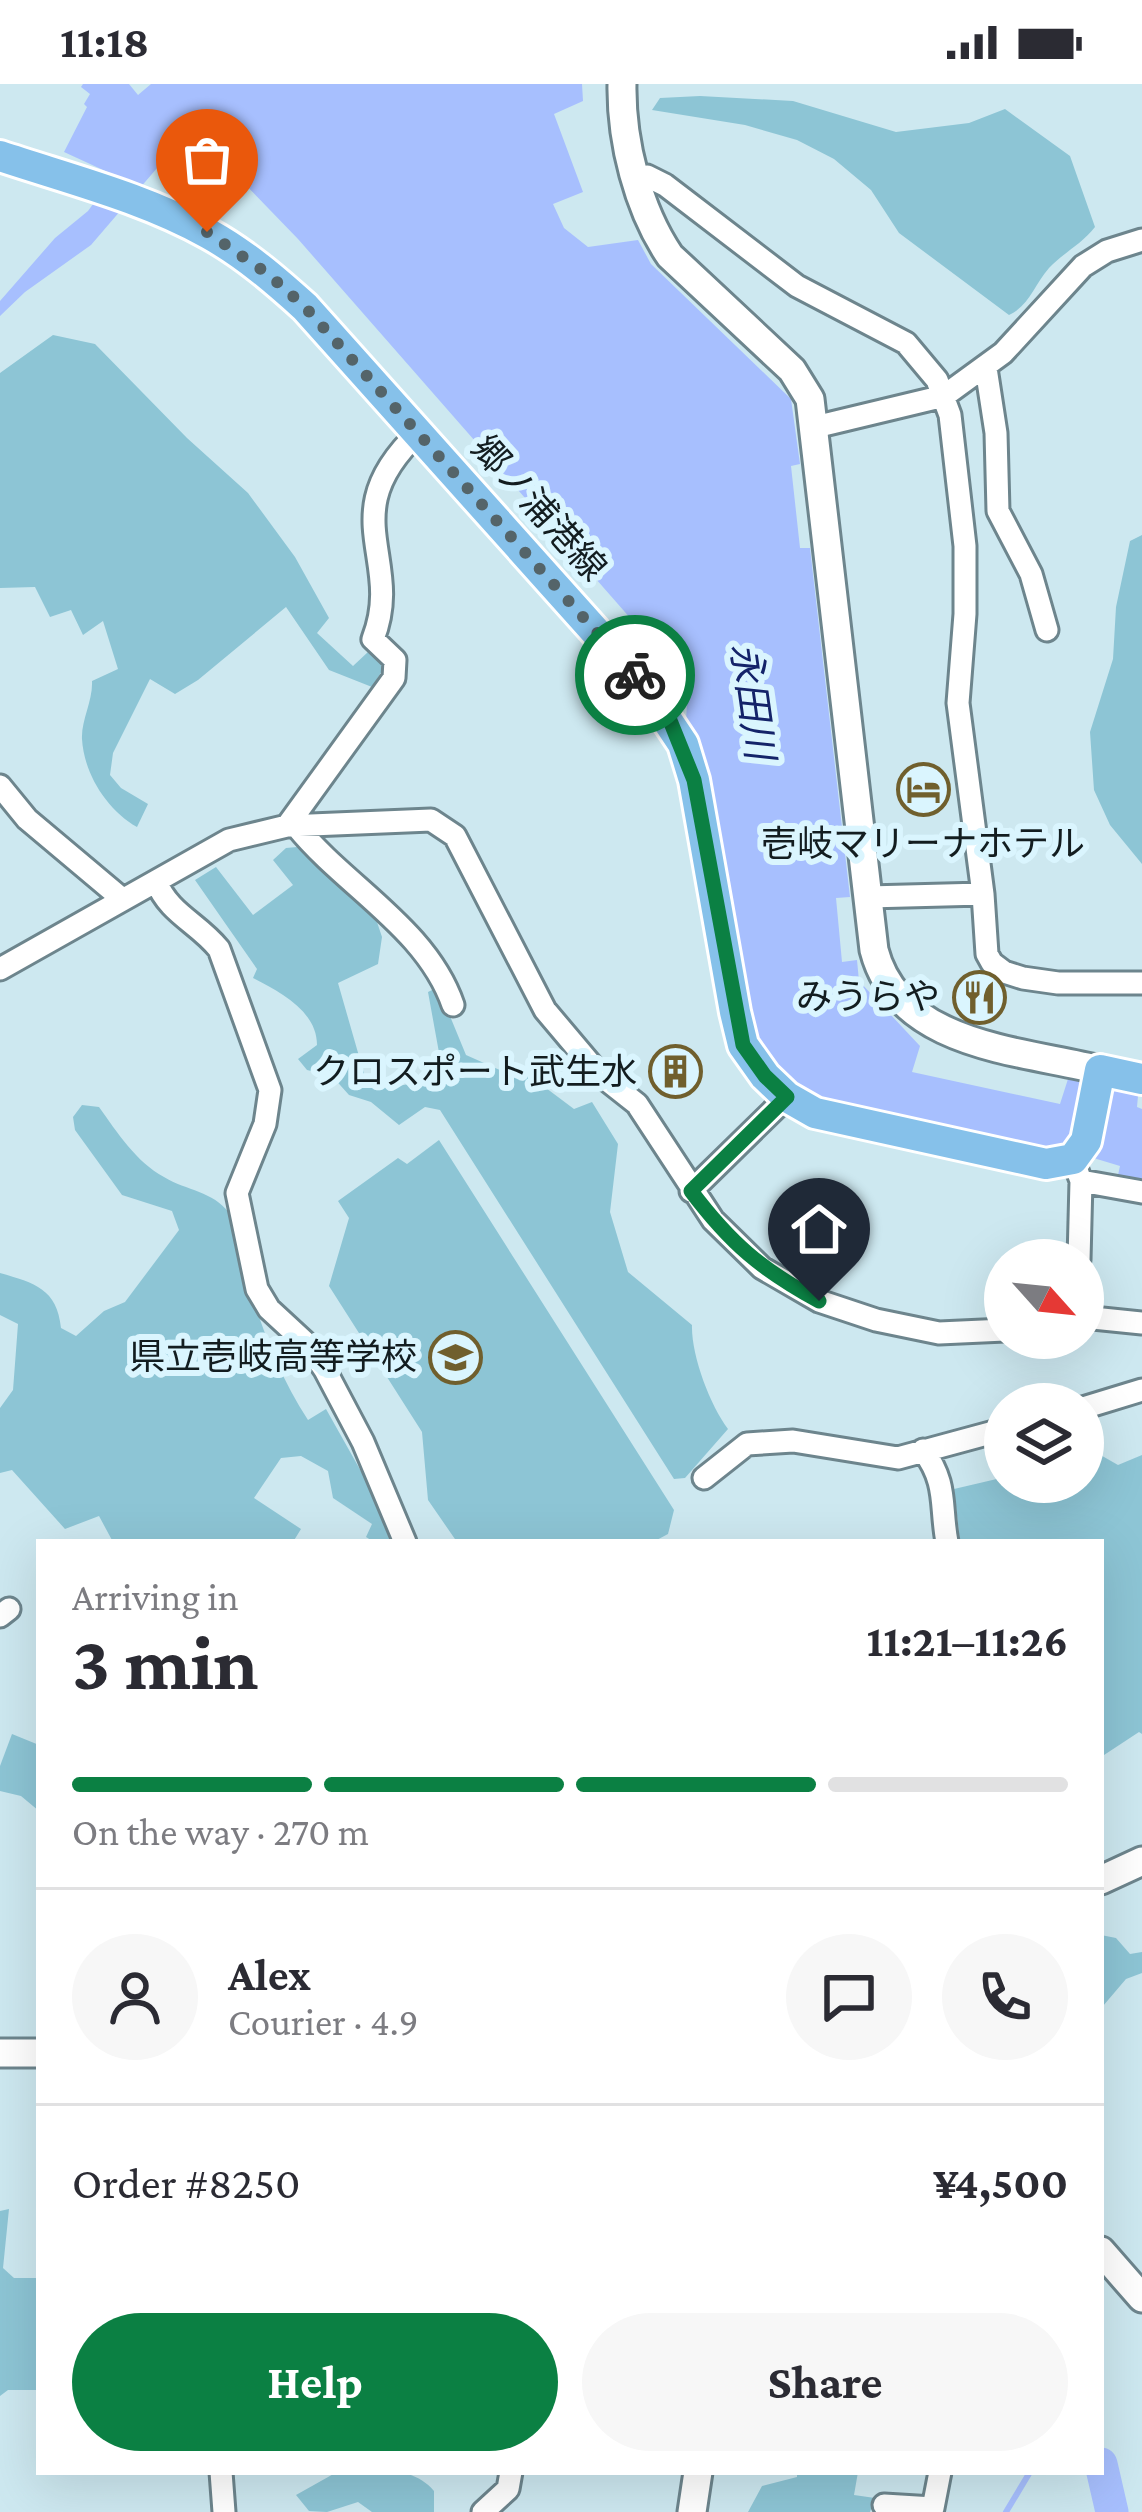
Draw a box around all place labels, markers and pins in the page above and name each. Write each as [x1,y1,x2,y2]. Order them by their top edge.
pin [156,109,258,232]
hotel icon: 壱岐マリーナホテル [895,761,951,817]
place label: 壱岐マリーナホテル [761,824,1085,864]
restaurant icon: みうらや [951,969,1007,1025]
place label: みうらや [796,977,940,1017]
building icon: クロスポート武生水 [648,1044,704,1100]
place label: クロスポート武生水 [313,1052,637,1092]
pin [768,1178,870,1301]
school or university icon: 県立壱岐高等学校 [428,1329,484,1385]
place label: 県立壱岐高等学校 [129,1337,417,1377]

